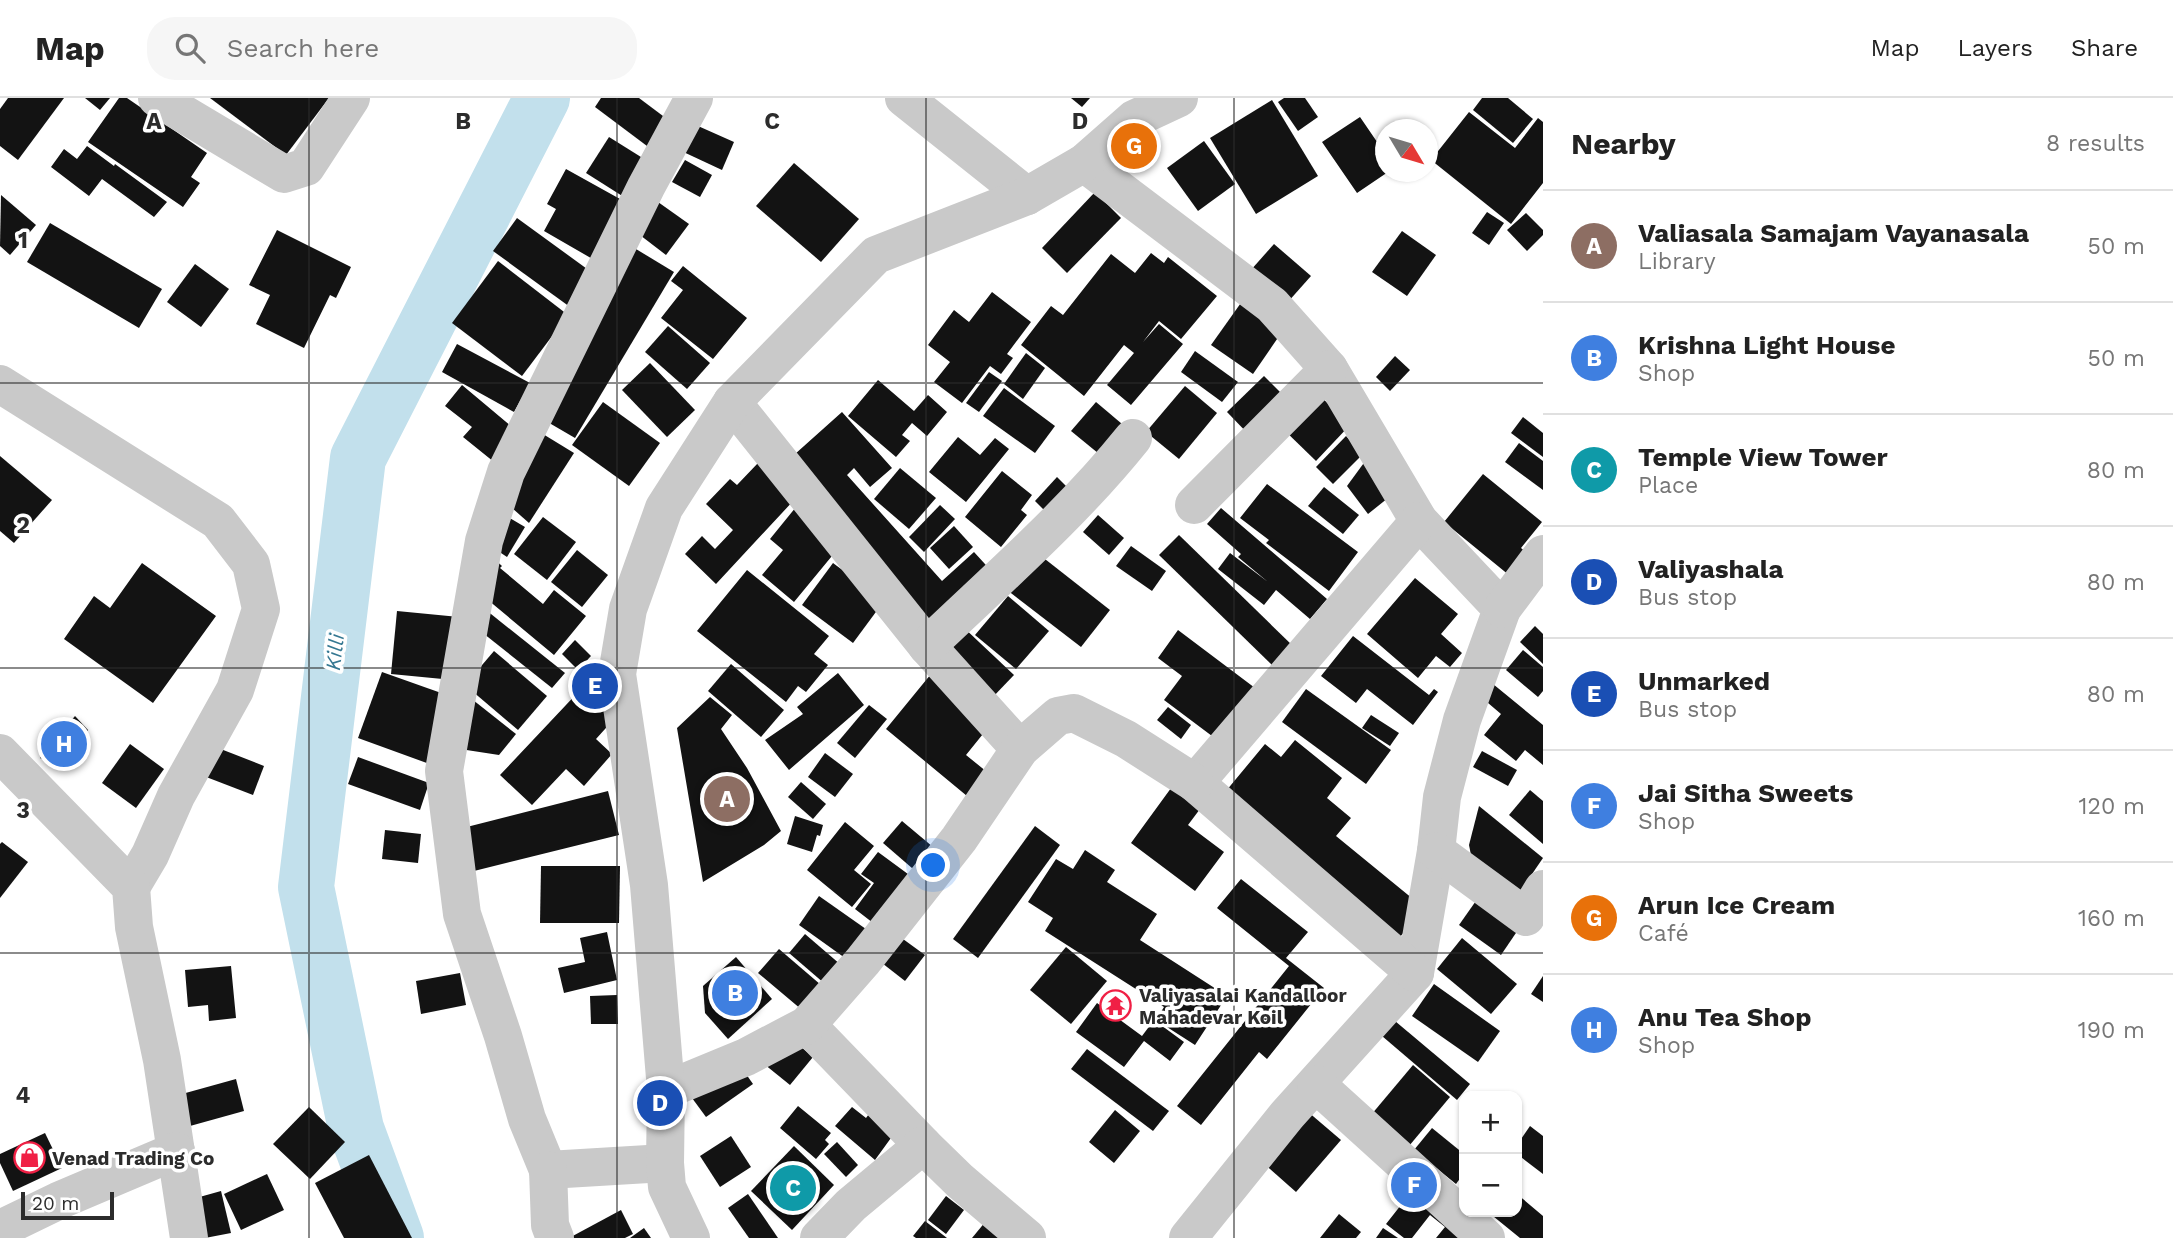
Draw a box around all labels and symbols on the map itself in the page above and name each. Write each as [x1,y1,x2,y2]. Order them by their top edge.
text: A [146,108,162,135]
text: B [455,108,471,135]
text: C [764,108,780,135]
text: D [1072,108,1088,135]
north arrow [1375,119,1438,182]
pin: G [1111,120,1157,172]
text: 1 [18,227,28,254]
text: 2 [16,512,30,539]
water label: Killi [320,632,349,672]
pin: E [572,660,618,712]
pin: H [41,718,87,770]
pin: A [704,773,750,825]
text: 3 [16,797,30,824]
your location [916,848,950,882]
pin: B [712,967,758,1019]
place label: Valiyasalai Kandalloor Mahadevar Koil [1139,984,1347,1029]
temple icon: Valiyasalai Kandalloor Mahadevar Koil [1099,989,1133,1023]
pin: D [637,1077,683,1129]
text: 4 [16,1082,31,1109]
shop icon: Venad Trading Co [12,1141,46,1175]
place label: Venad Trading Co [52,1147,214,1170]
pin: F [1391,1159,1437,1211]
pin: C [770,1162,816,1214]
scale bar [21,1189,114,1221]

